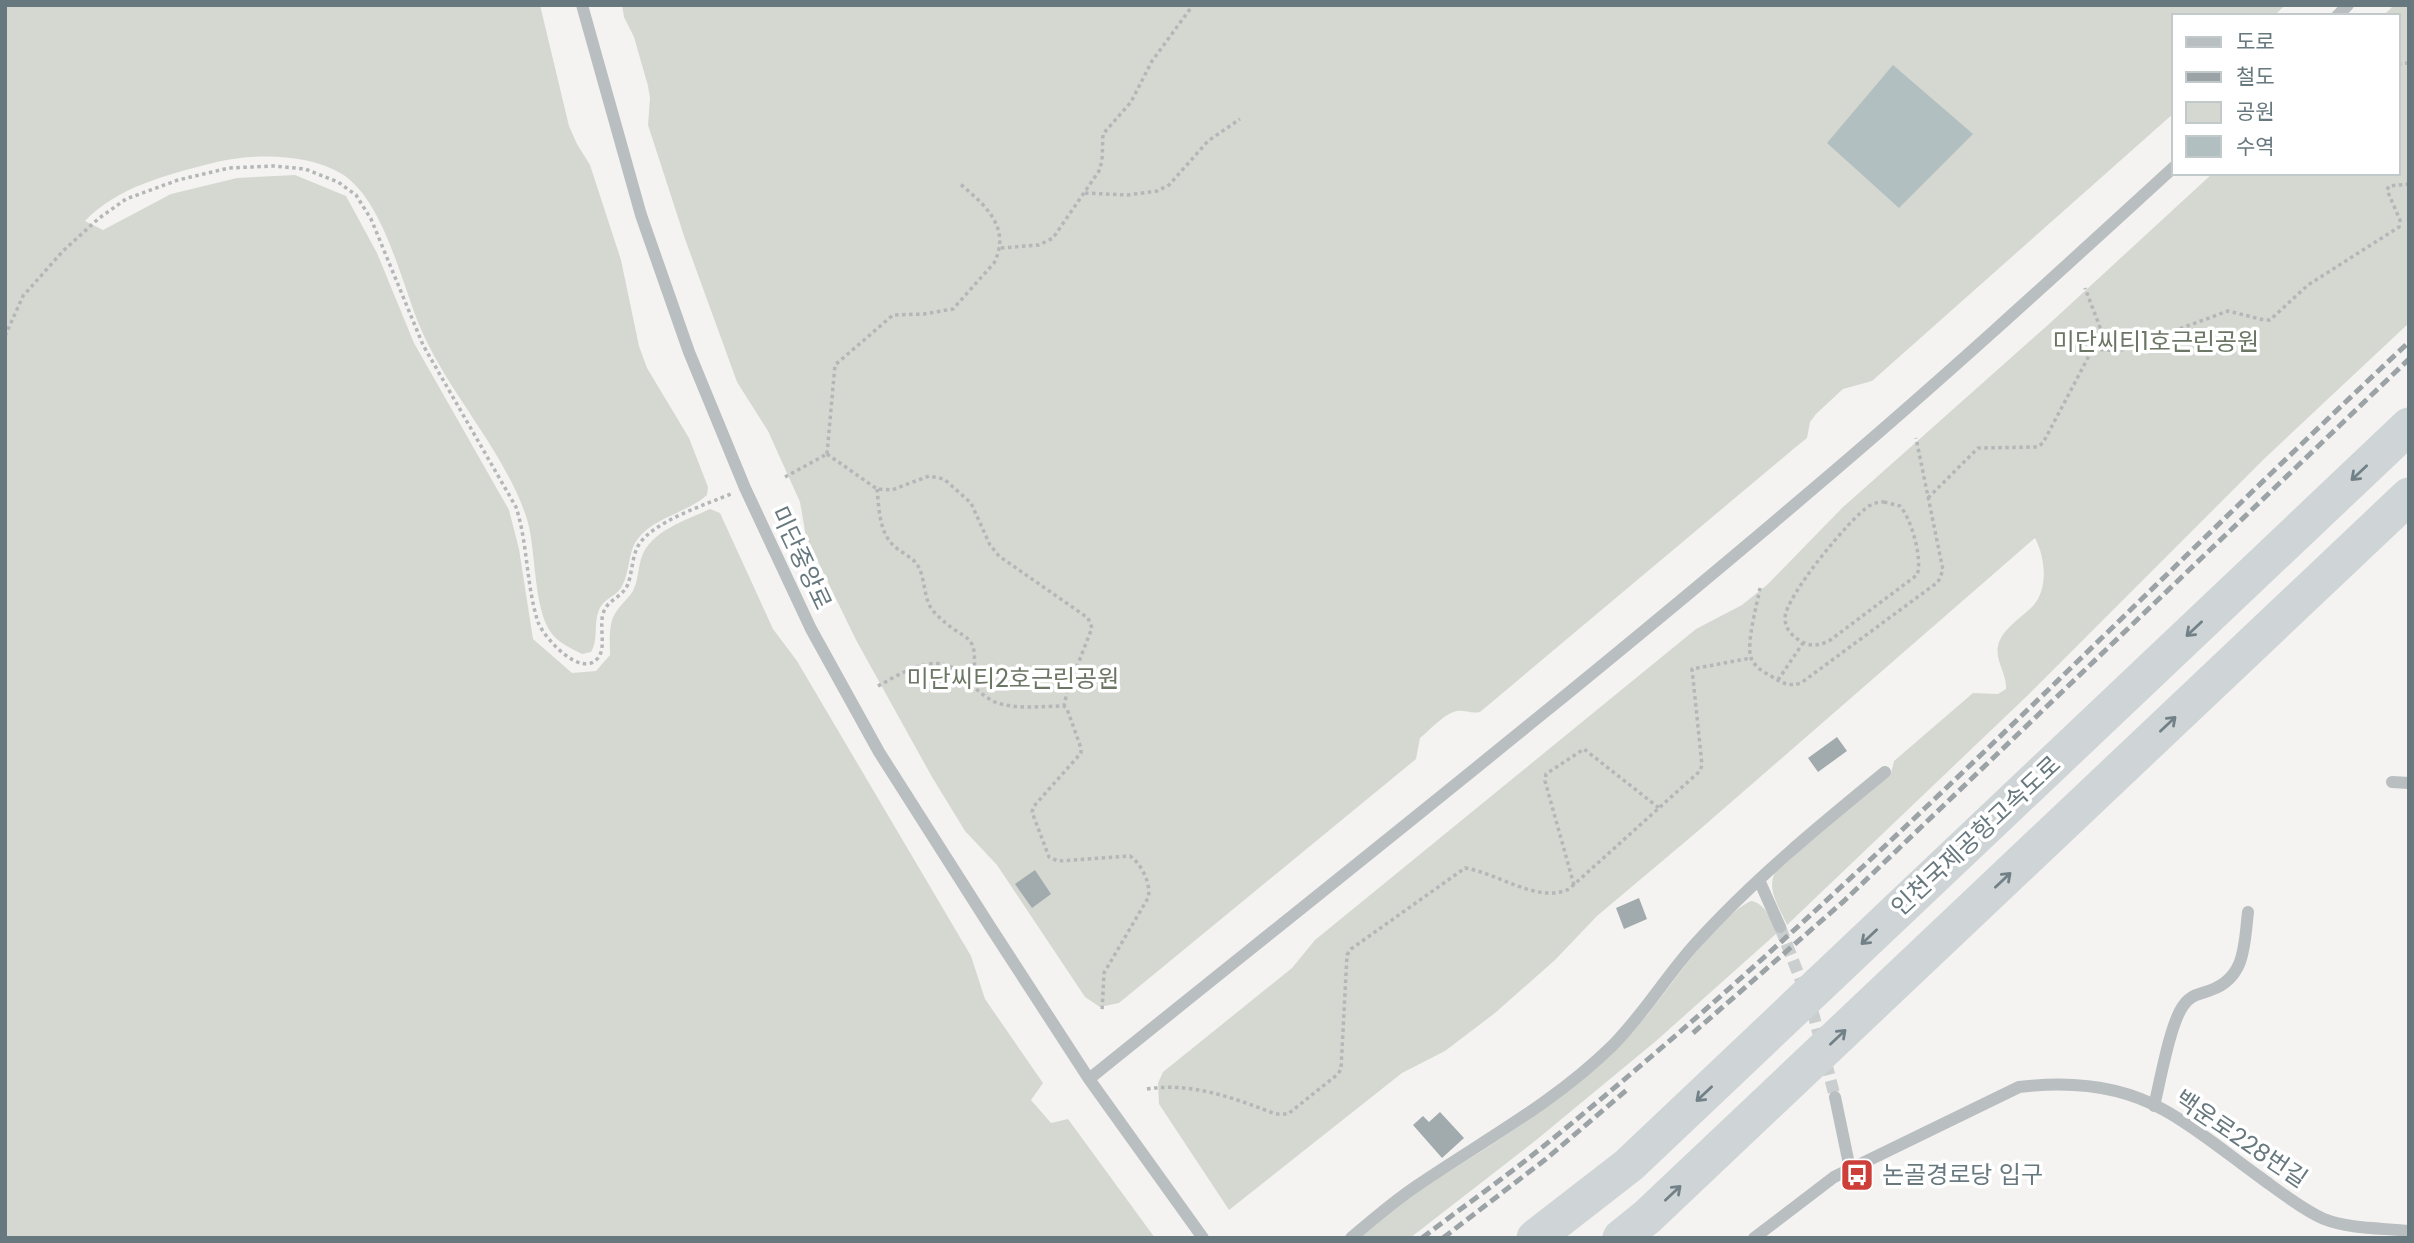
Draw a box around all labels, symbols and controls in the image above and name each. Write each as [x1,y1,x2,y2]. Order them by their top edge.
legend [2172,14,2400,175]
text: 도로 [2236,27,2275,56]
text: 철도 [2236,62,2275,91]
text: 공원 [2236,97,2275,126]
text: 수역 [2236,132,2275,161]
park label: 미단씨티1호근린공원 [2053,325,2259,358]
one-way arrow [2351,464,2368,481]
street label: 미단중앙로 [763,501,840,615]
one-way arrow [2186,621,2203,638]
park label: 미단씨티2호근린공원 [907,662,1119,695]
one-way arrow [2159,715,2176,732]
street label: 인천국제공항고속도로 [1884,748,2068,923]
one-way arrow [1994,872,2011,889]
one-way arrow [1861,929,1878,946]
one-way arrow [1829,1028,1846,1045]
street label: 백운로228번길 [2169,1082,2314,1195]
one-way arrow [1695,1086,1713,1102]
bus stop icon: 논골경로당 입구 [1838,1156,1876,1194]
place label: 논골경로당 입구 [1882,1158,2043,1191]
one-way arrow [1664,1185,1682,1201]

